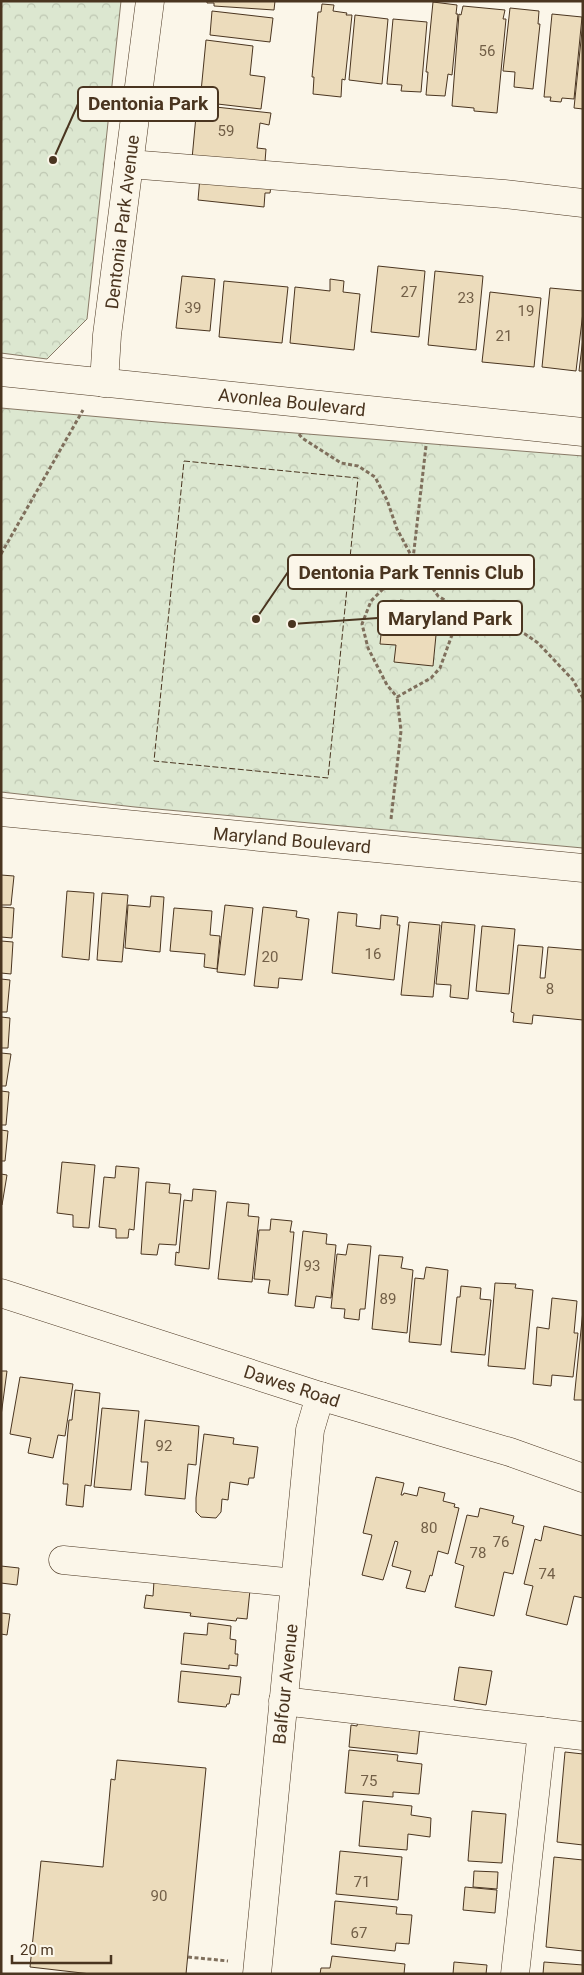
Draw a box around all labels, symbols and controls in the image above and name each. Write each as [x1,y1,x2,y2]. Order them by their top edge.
house number: 56 [479,42,495,60]
callout: Dentonia Park [78,87,218,121]
text: Dentonia Park [88,92,209,115]
house number: 59 [218,122,234,140]
street label: Dentonia Park Avenue [101,134,143,310]
house number: 27 [401,283,417,301]
house number: 23 [458,289,474,307]
house number: 39 [185,299,201,317]
house number: 19 [518,302,534,320]
house number: 21 [496,327,512,345]
street label: Avonlea Boulevard [217,384,367,420]
callout: Dentonia Park Tennis Club [288,555,534,589]
text: Dentonia Park Tennis Club [298,561,524,584]
callout: Maryland Park [378,601,522,635]
text: Maryland Park [388,607,513,630]
street label: Maryland Boulevard [212,823,372,857]
house number: 16 [365,945,381,963]
house number: 20 [262,948,278,966]
house number: 8 [546,980,554,998]
house number: 93 [304,1257,320,1275]
house number: 89 [380,1290,396,1308]
street label: Dawes Road [241,1361,343,1411]
house number: 92 [156,1437,172,1455]
house number: 80 [421,1519,437,1537]
house number: 76 [493,1533,509,1551]
house number: 78 [470,1544,486,1562]
house number: 74 [539,1565,556,1583]
street label: Balfour Avenue [268,1623,302,1745]
house number: 75 [361,1772,377,1790]
house number: 71 [354,1873,370,1891]
house number: 90 [151,1887,167,1905]
house number: 67 [351,1924,367,1942]
scale bar [12,1932,111,1964]
text: 20 m [20,1941,54,1959]

